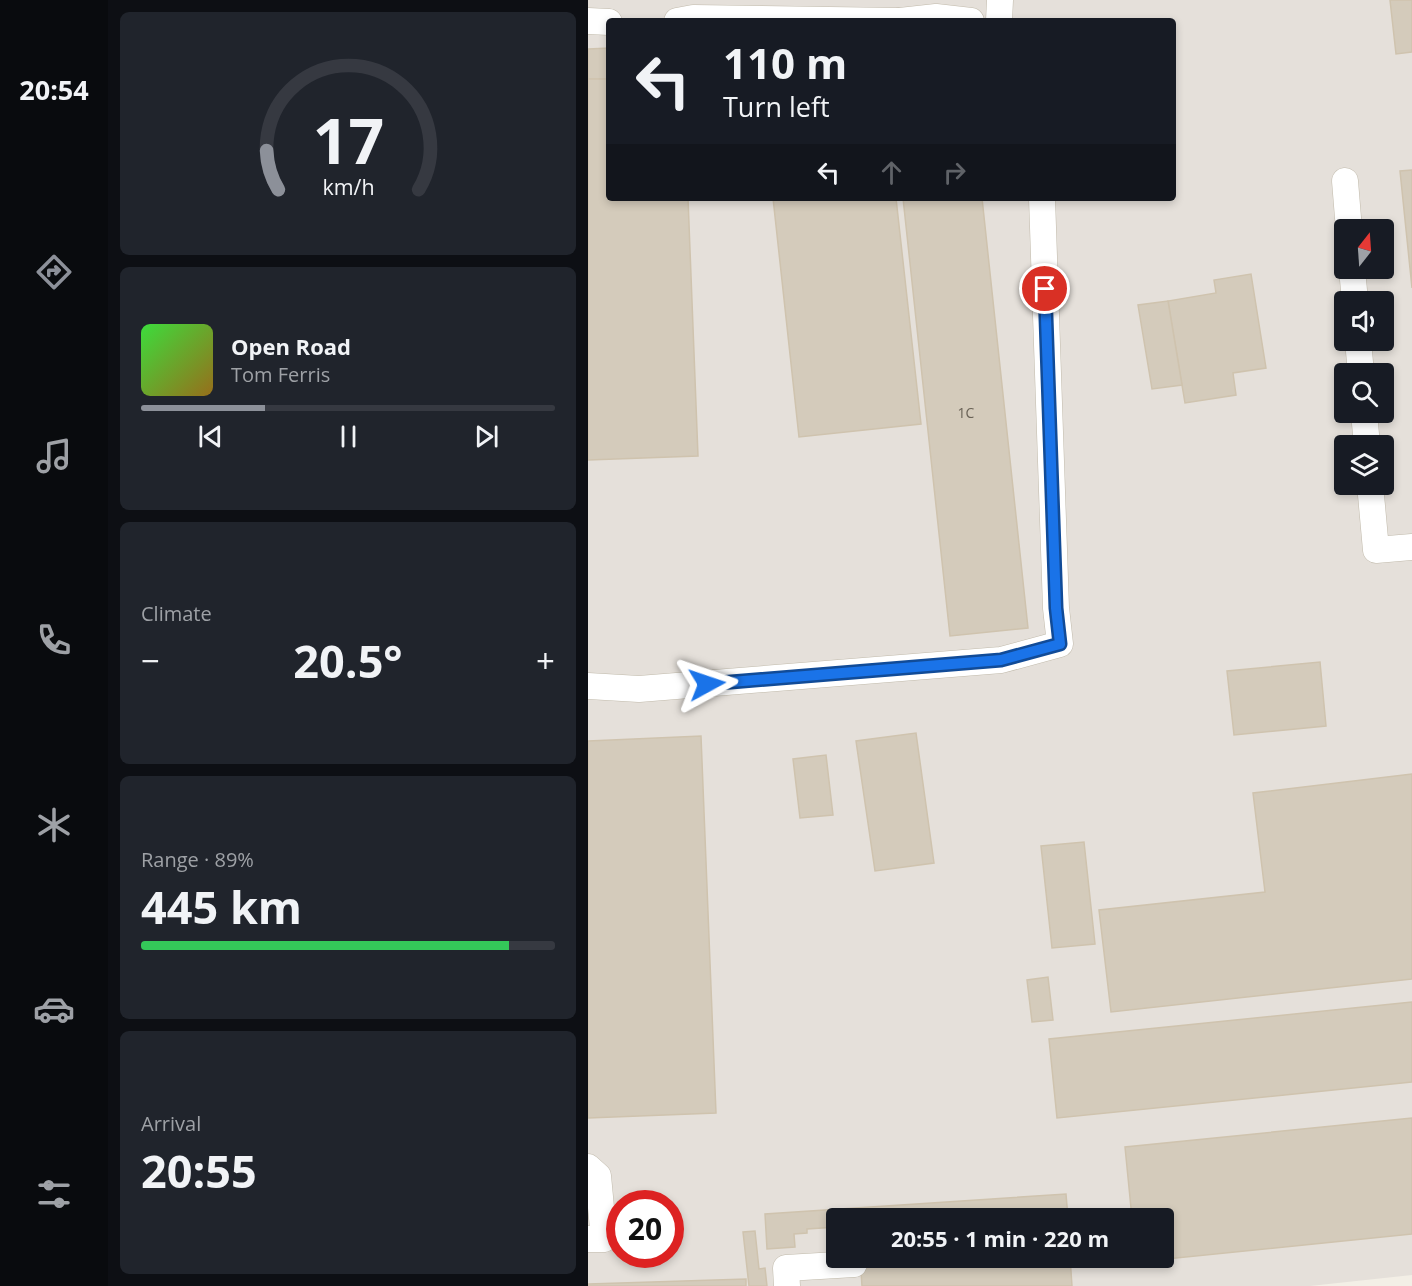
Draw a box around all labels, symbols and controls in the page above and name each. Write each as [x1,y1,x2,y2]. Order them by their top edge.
text: 110 m [723,34,847,91]
icon: left [624,42,702,120]
text: 20:54 [19,71,89,108]
text: Turn left [723,88,830,125]
text: 17 [312,98,384,183]
icon: left [812,156,845,189]
icon: ahead [875,156,908,189]
icon: right [938,156,971,189]
text: km/h [322,173,374,202]
north arrow [1334,219,1394,279]
map controls [1334,219,1394,495]
icon: directions [33,251,75,293]
pin [1019,263,1070,314]
icon: arrive [1028,272,1061,305]
button: sound [1334,291,1394,351]
text: Open Road [231,331,351,361]
text: Tom Ferris [231,361,330,388]
button: search [1334,363,1394,423]
house number: 1С [958,403,975,422]
icon: previous [194,420,227,453]
icon: pause [332,420,365,453]
icon: next [470,420,503,453]
icon: music [33,435,75,477]
button: layers [1334,435,1394,495]
text: Climate [141,600,212,627]
icon: phone [33,619,75,661]
text: 20.5° [293,630,403,691]
text: − [141,638,160,683]
text: + [536,638,555,683]
position arrow [675,652,739,716]
icon: climate [33,804,75,846]
text: Range · 89% [141,846,254,873]
text: 445 km [141,876,302,937]
icon: car [33,988,75,1030]
text: Arrival [141,1110,201,1137]
text: 20:55 [141,1140,257,1201]
icon: filters [33,1173,75,1215]
speed limit sign: 20 [606,1190,684,1268]
text: 20:55 · 1 min · 220 m [891,1223,1109,1253]

